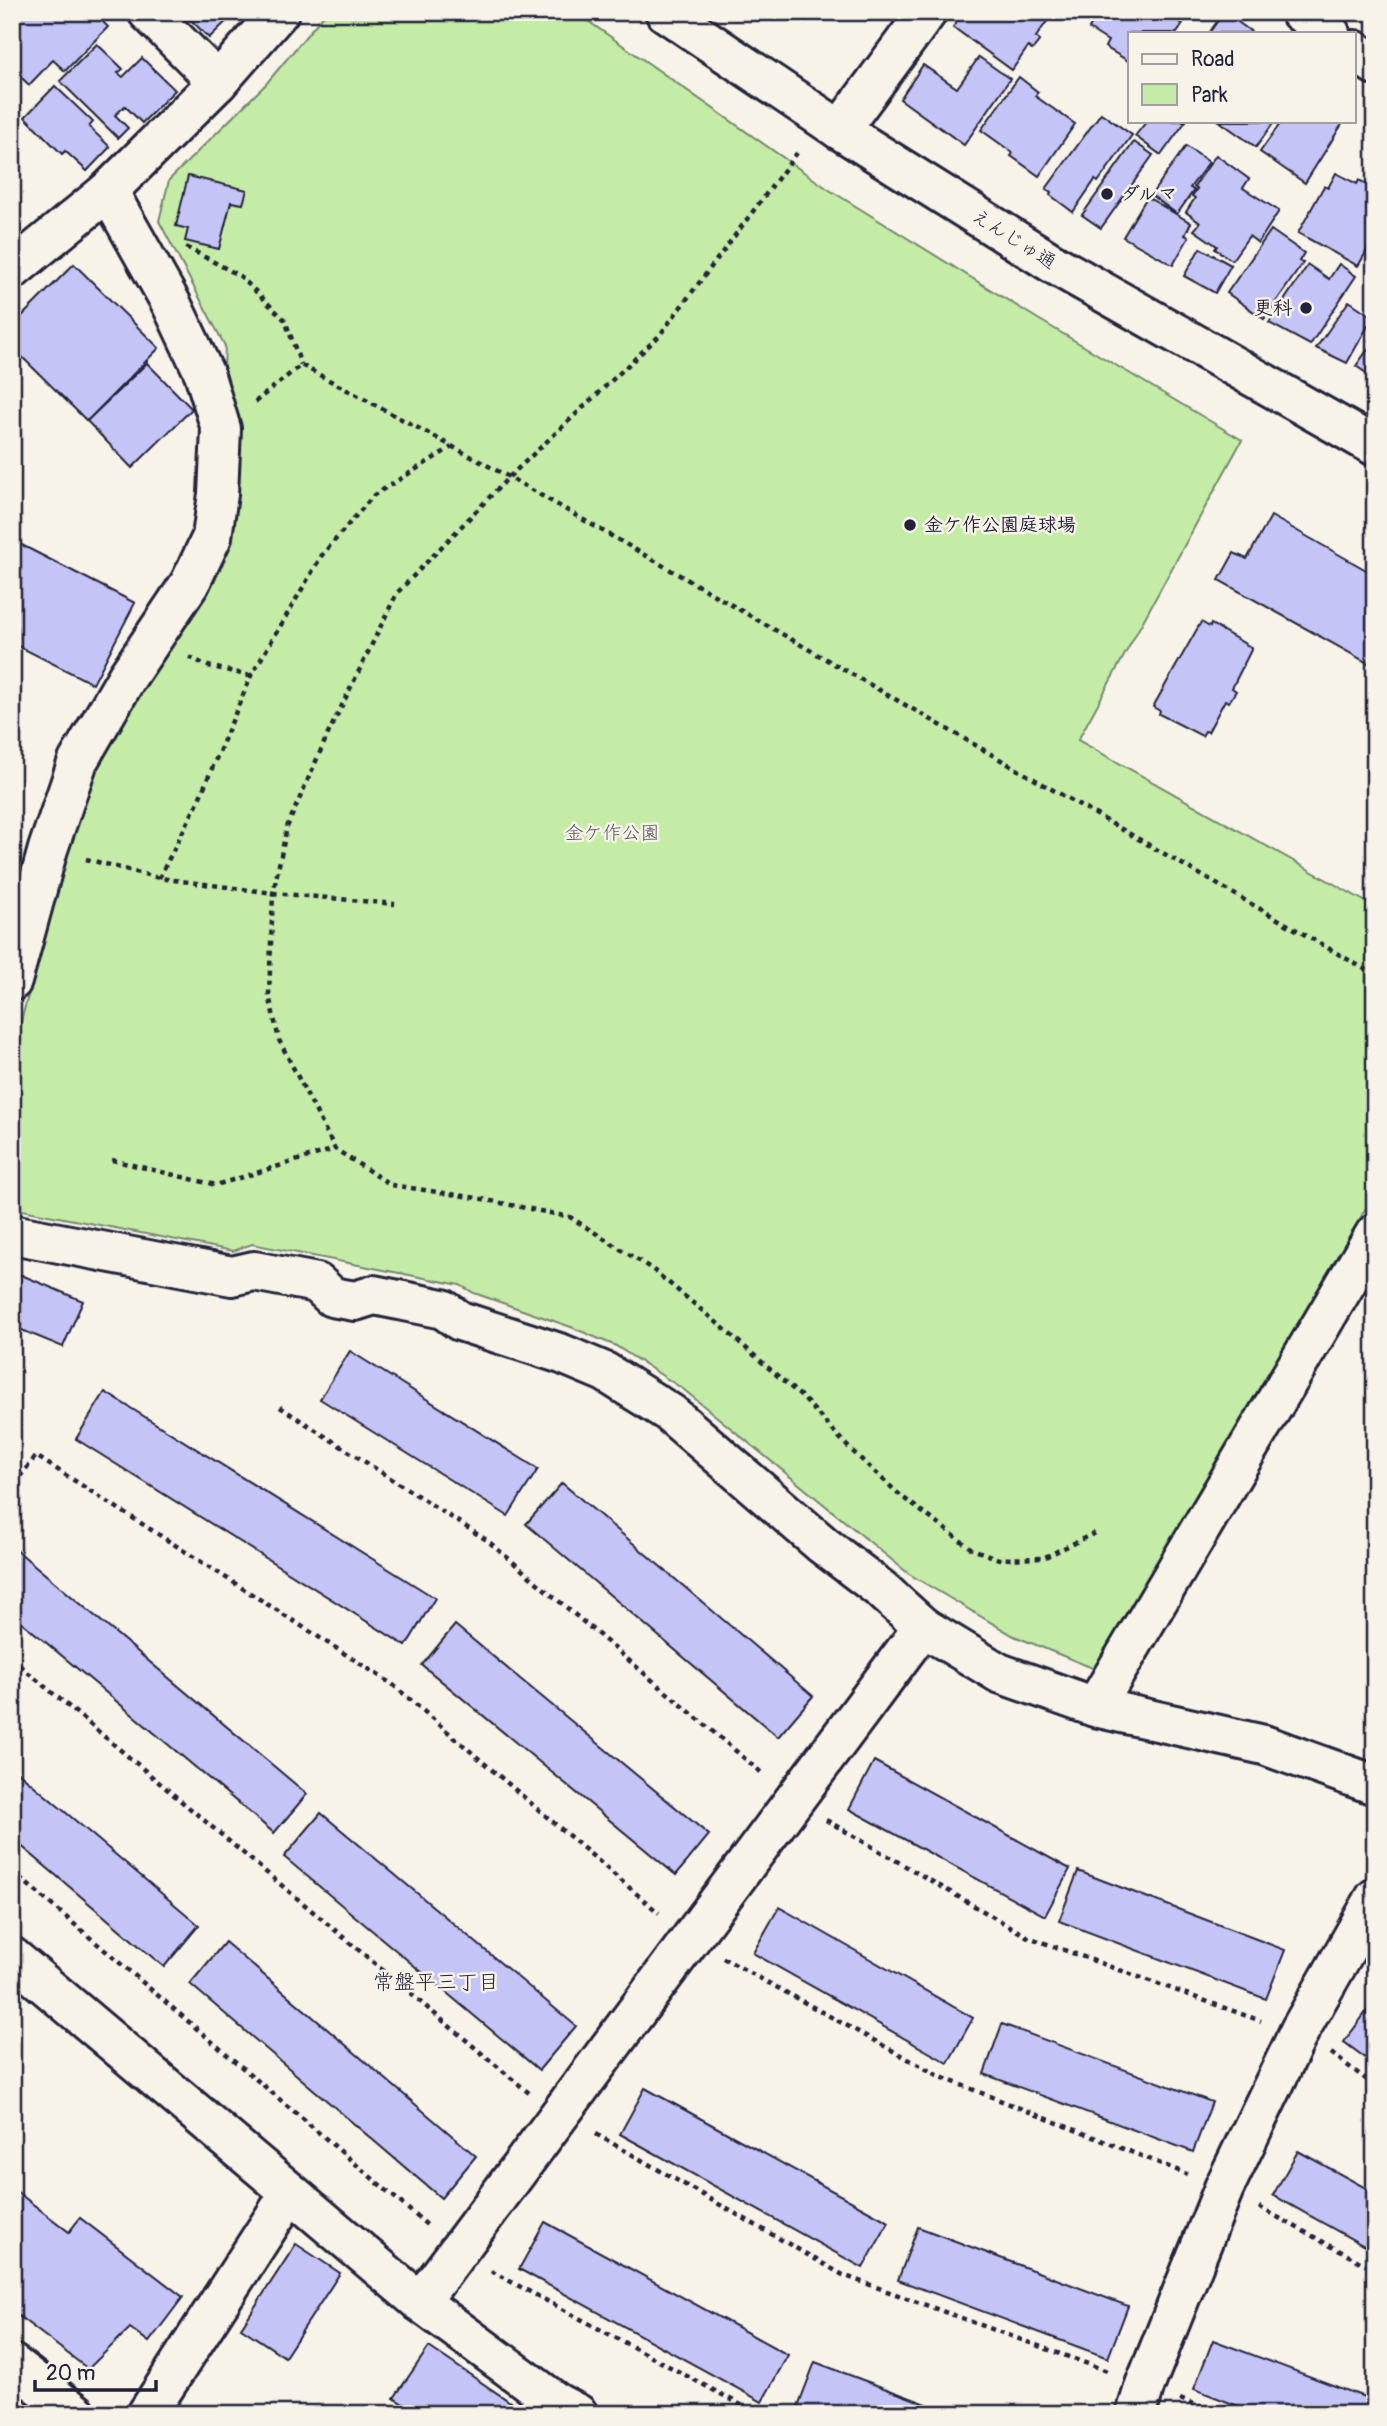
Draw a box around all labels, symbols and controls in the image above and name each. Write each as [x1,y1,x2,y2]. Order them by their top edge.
legend [1128,32,1356,122]
text: Road [1191,46,1235,73]
text: Park [1191,82,1228,109]
place label: ダルマ [1121,182,1177,206]
marker: ダルマ [1099,186,1115,202]
street label: えんじゅ通 [967,204,1061,274]
place label: 更科 [1254,296,1293,320]
marker: 更科 [1298,300,1314,316]
place label: 金ケ作公園庭球場 [924,513,1076,537]
marker: 金ケ作公園庭球場 [902,517,918,533]
park label: 金ケ作公園 [564,821,660,845]
district label: 常盤平三丁目 [373,1969,499,1996]
scale bar [35,2349,156,2393]
text: 20 m [46,2360,95,2387]

